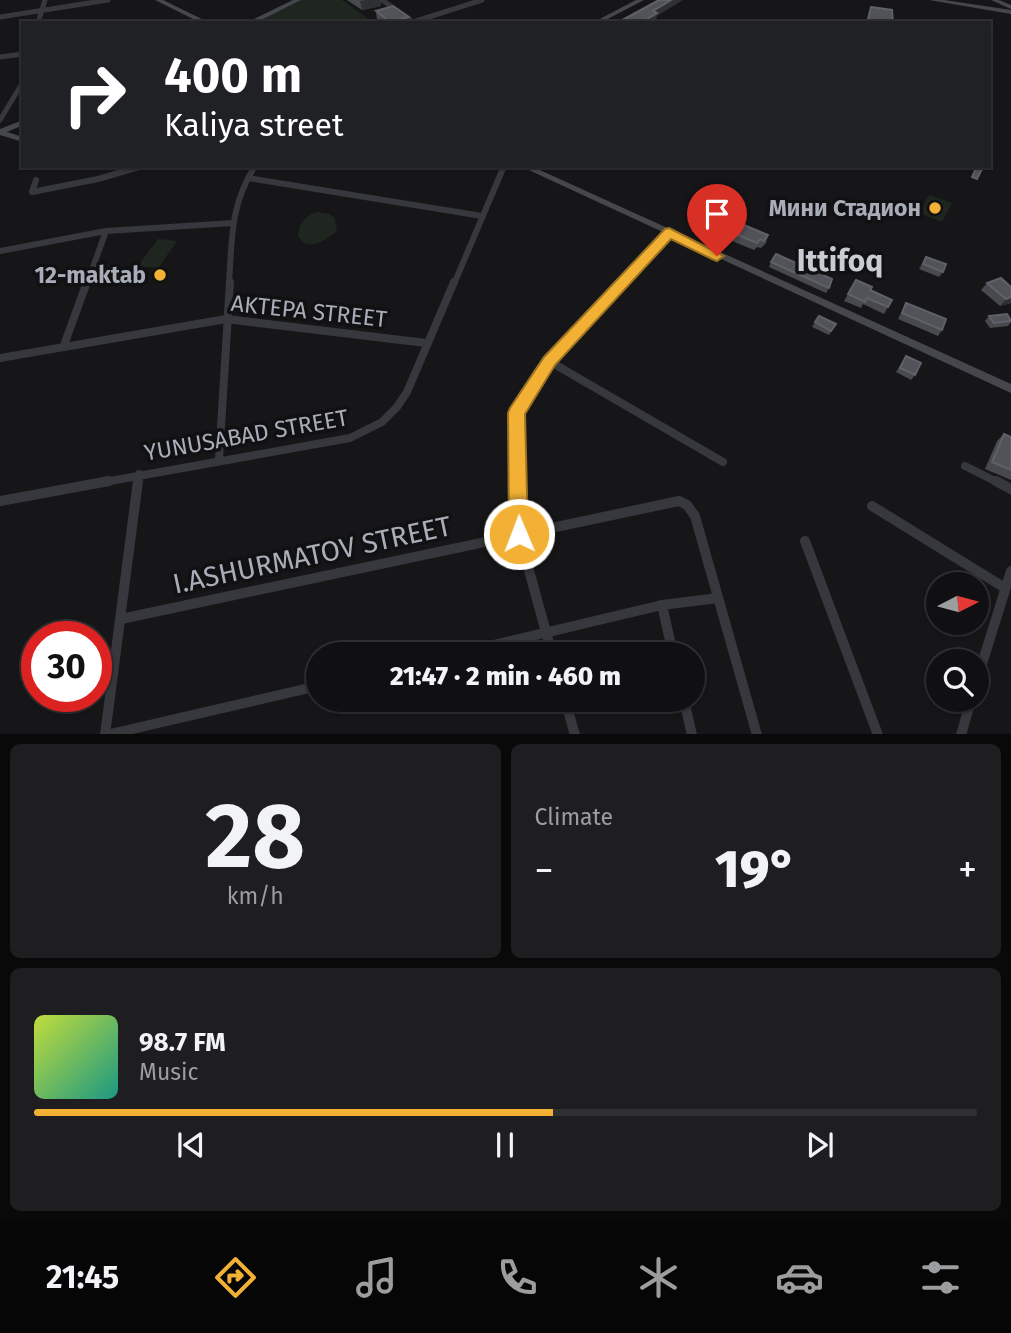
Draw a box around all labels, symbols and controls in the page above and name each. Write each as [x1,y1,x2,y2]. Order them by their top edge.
text: 400 m [164,46,302,105]
icon: right [49,49,140,140]
text: Kaliya street [164,106,344,144]
pin [687,184,747,256]
place label: Мини Стадион [769,194,921,222]
icon: arrive [698,195,736,233]
marker: Мини Стадион [927,200,943,216]
district label: Ittifoq [797,243,883,279]
place label: 12-maktab [34,261,146,289]
marker: 12-maktab [152,267,168,283]
street label: AKTEPA STREET [230,289,388,333]
street label: YUNUSABAD STREET [142,403,350,467]
position arrow [482,497,556,571]
street label: I.ASHURMATOV STREET [170,509,455,601]
north arrow [926,572,989,635]
map controls [926,572,989,712]
speed limit sign: 30 [21,621,112,712]
button: search [926,649,989,712]
text: 21:47 · 2 min · 460 m [390,661,621,692]
text: 28 [205,782,305,891]
text: Climate [535,803,613,831]
text: 19° [715,838,796,901]
text: − [535,847,554,893]
text: + [958,847,977,893]
text: km/h [227,882,284,910]
text: 98.7 FM [139,1027,226,1058]
text: Music [139,1058,199,1086]
icon: previous [172,1126,210,1164]
icon: pause [486,1126,524,1164]
icon: next [801,1126,839,1164]
icon: directions [211,1253,260,1302]
icon: music [352,1253,401,1302]
icon: phone [493,1253,542,1302]
icon: climate [634,1253,683,1302]
icon: car [775,1253,824,1302]
icon: filters [916,1253,965,1302]
text: 21:45 [46,1258,119,1296]

